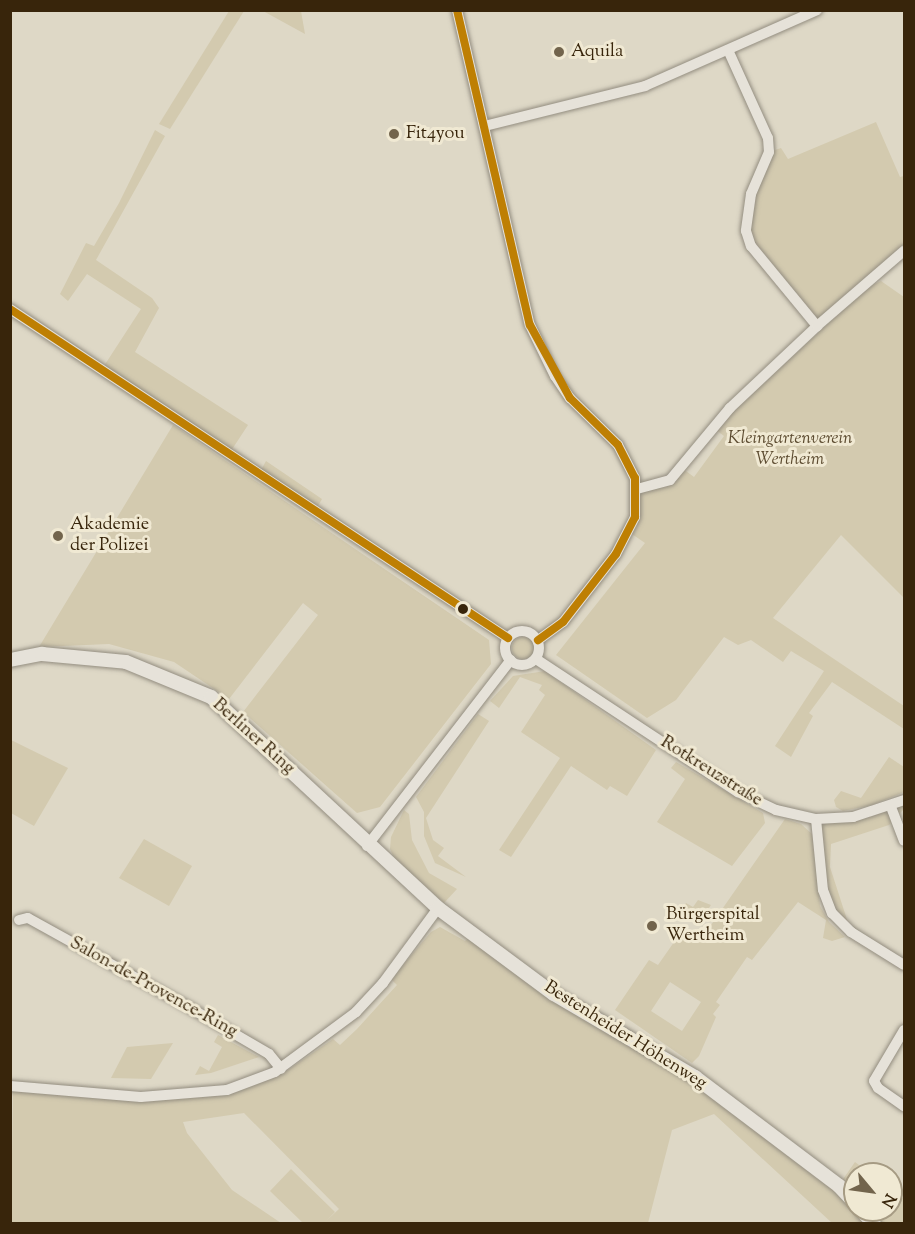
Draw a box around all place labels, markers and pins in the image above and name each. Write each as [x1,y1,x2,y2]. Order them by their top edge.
place label: Aquila [571,41,623,63]
marker: Aquila [552,45,566,59]
place label: Fit4you [406,123,465,145]
marker: Fit4you [387,127,401,141]
place label: Akademie der Polizei [70,515,149,558]
marker: Akademie der Polizei [51,529,65,543]
unlabelled marker [457,603,469,615]
place label: Bürgerspital Wertheim [666,905,760,948]
marker: Bürgerspital Wertheim [643,917,661,935]

